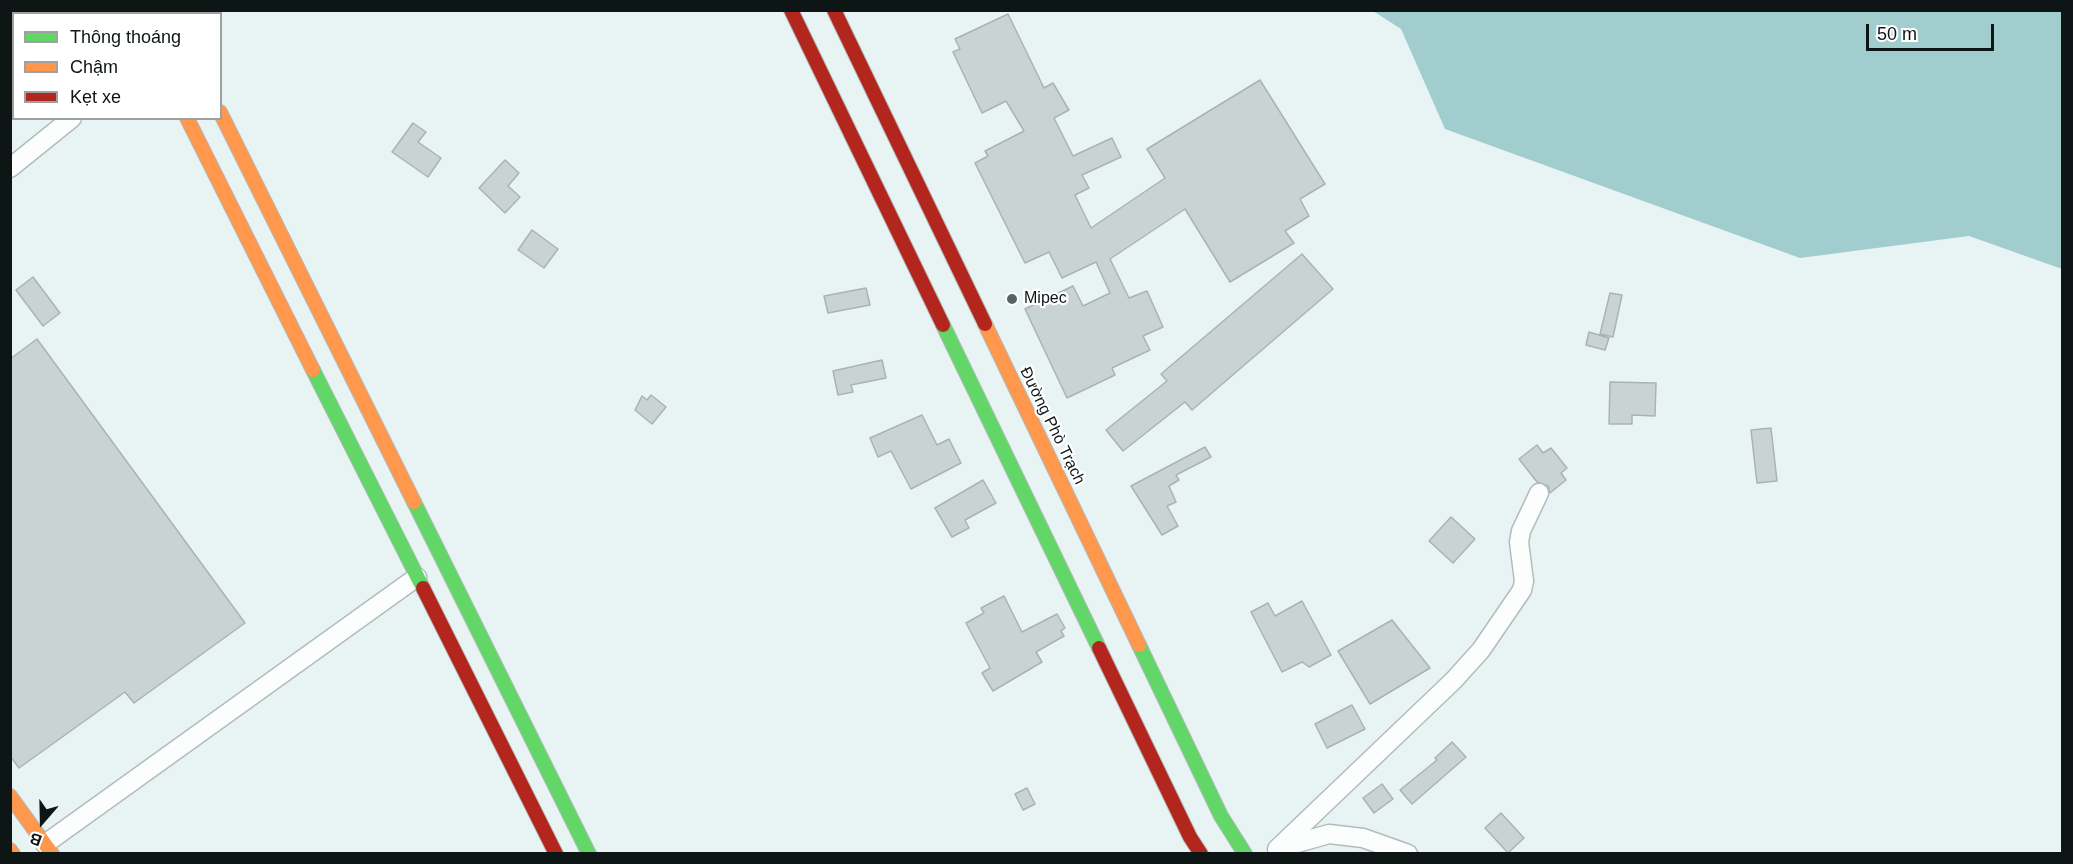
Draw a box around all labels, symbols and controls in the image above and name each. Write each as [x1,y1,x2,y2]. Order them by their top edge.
legend [12,12,222,120]
scale bar [1869,12,1996,50]
text: 50 m [1877,24,1917,44]
text: Thông thoáng [70,27,181,47]
text: Chậm [70,57,118,77]
text: Kẹt xe [70,87,121,107]
place label: Mipec [1024,289,1067,309]
marker: Mipec [1005,292,1019,306]
street label: Đường Phò Trạch [1015,364,1089,488]
north arrow [12,792,72,852]
text: B [27,829,44,849]

